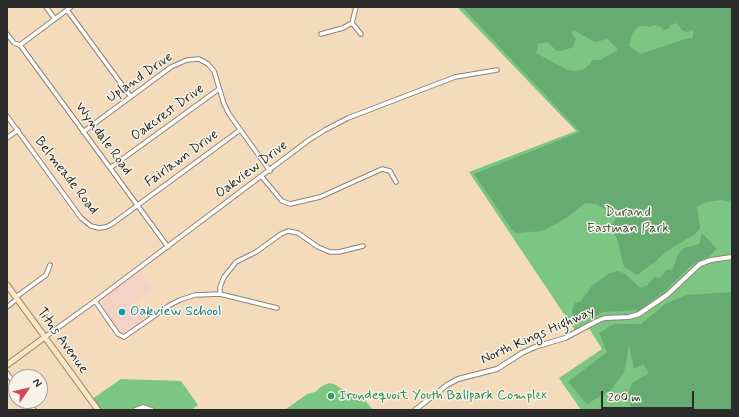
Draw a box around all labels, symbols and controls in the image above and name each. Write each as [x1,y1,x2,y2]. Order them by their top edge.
street label: Upland Drive [104,49,176,107]
street label: Oakcrest Drive [128,81,208,145]
street label: Wyndale Road [71,99,135,179]
street label: Fairlawn Drive [142,127,222,191]
street label: Belmeade Road [30,134,102,218]
street label: Oakview Drive [213,137,291,203]
park label: Durand Eastman Park [587,205,669,238]
street label: North Kings Highway [479,303,597,369]
place label: Oakview School [130,304,221,320]
street label: Titus Avenue [33,305,91,377]
marker: Oakview School [117,307,127,317]
north arrow [8,369,48,409]
text: N [29,376,45,390]
scale bar [603,383,696,409]
place label: Irondequoit Youth Ballpark Complex [339,388,547,404]
text: 200 m [608,390,641,406]
marker: Irondequoit Youth Ballpark Complex [326,391,336,401]

